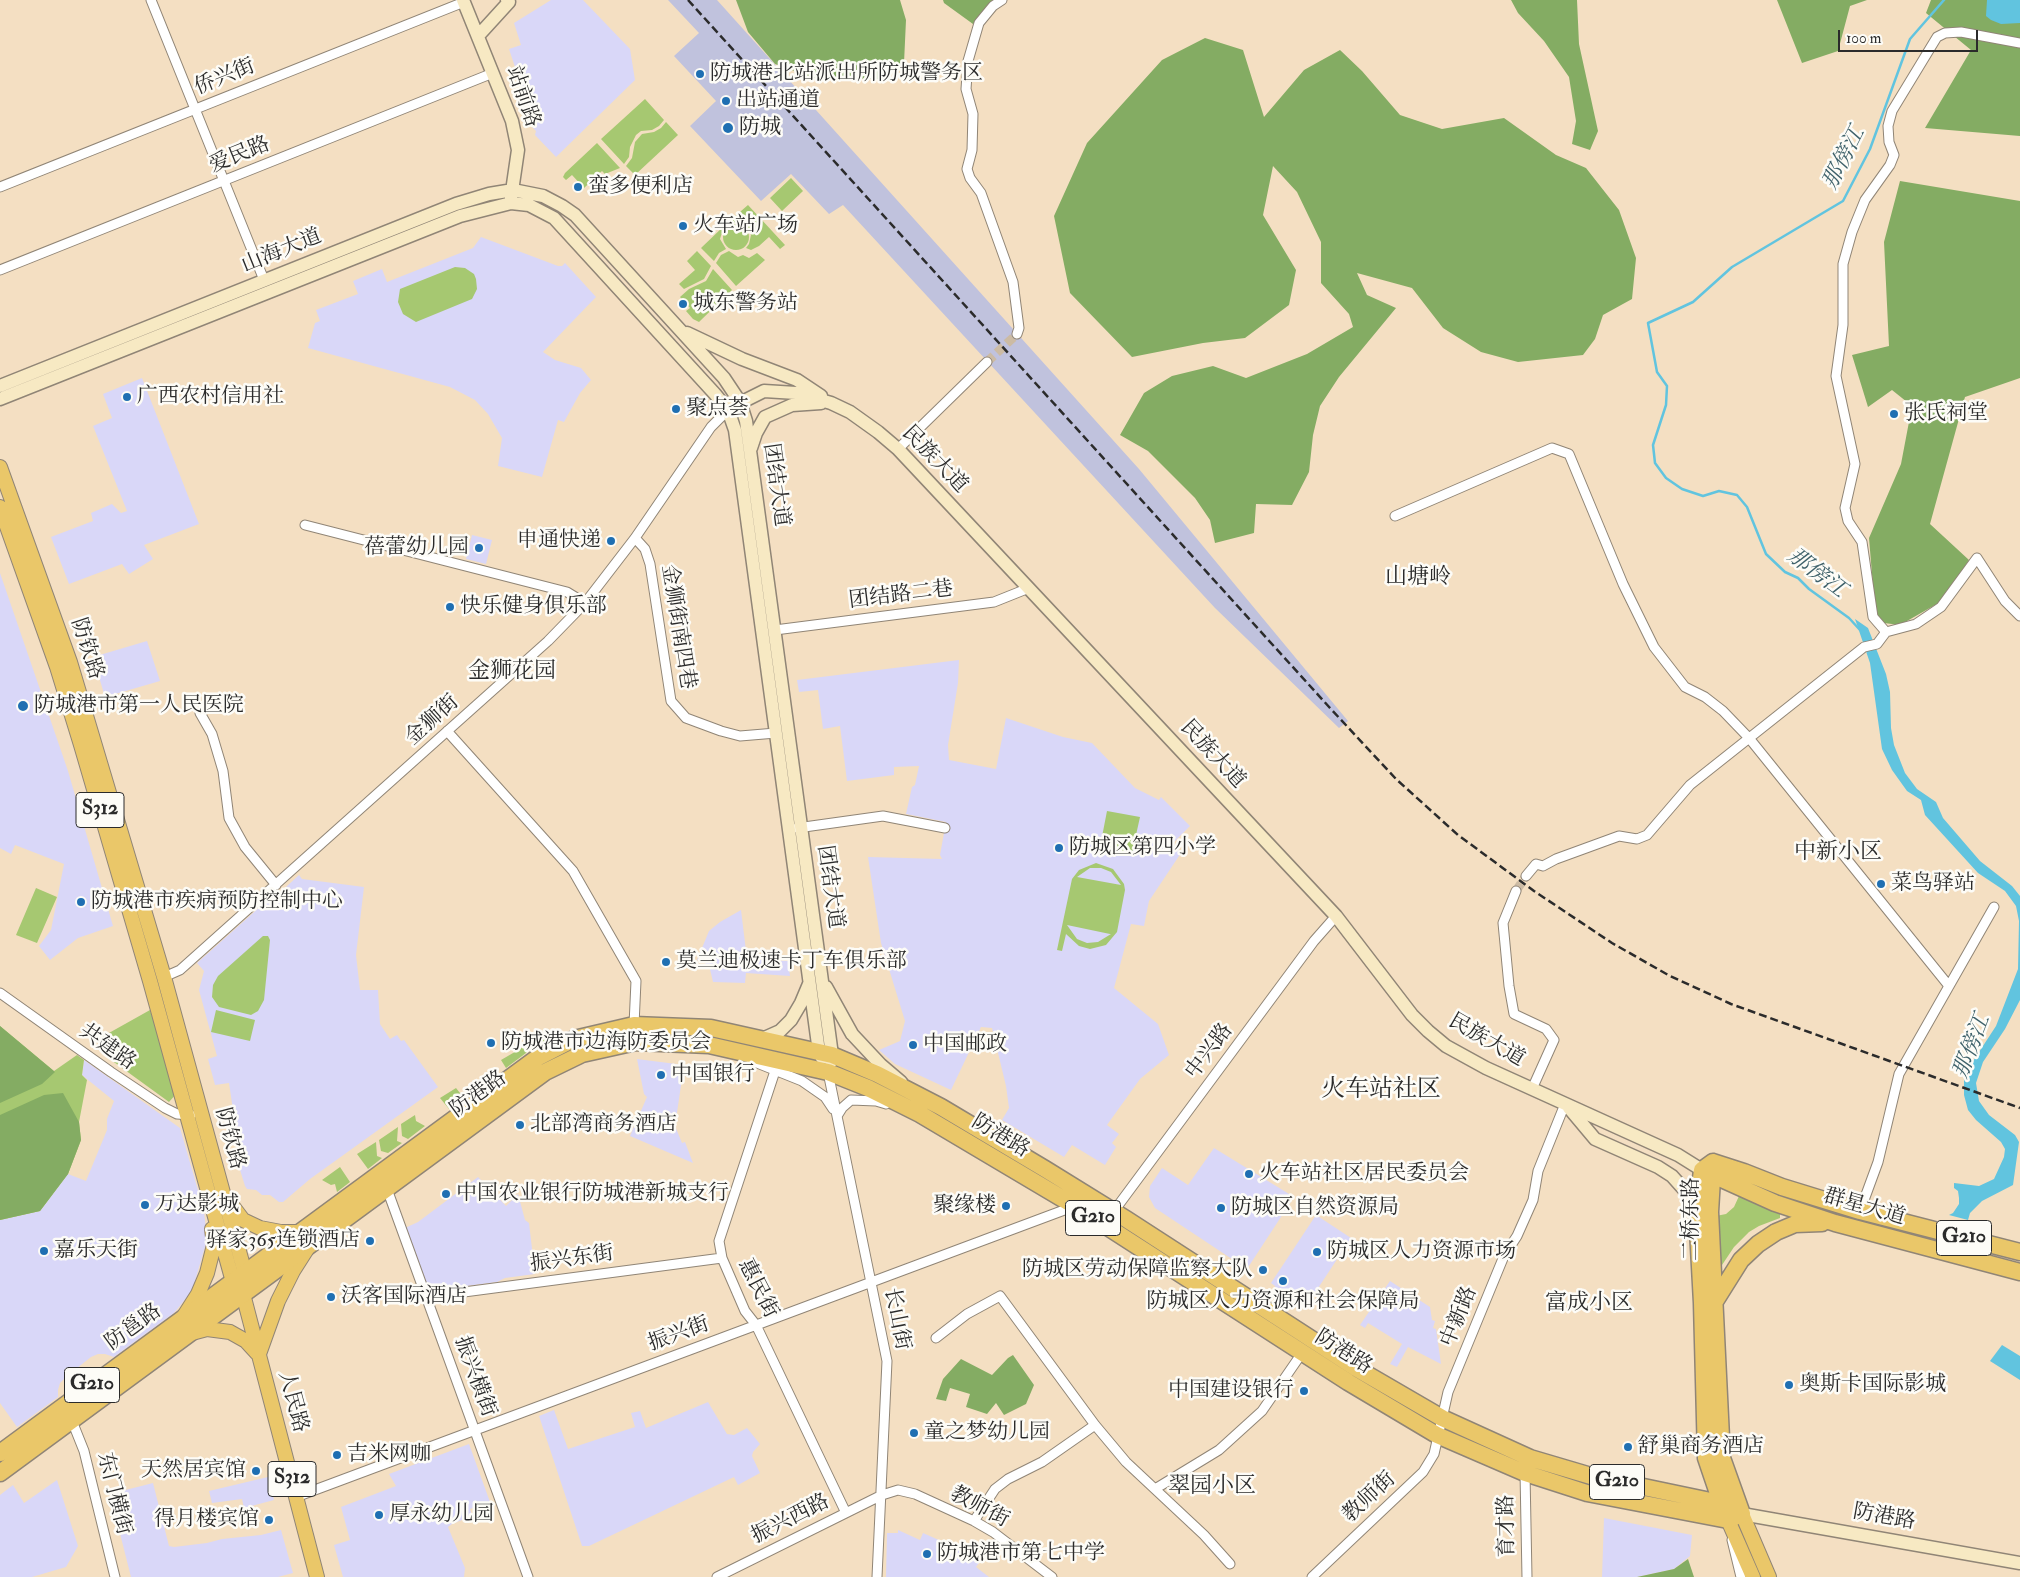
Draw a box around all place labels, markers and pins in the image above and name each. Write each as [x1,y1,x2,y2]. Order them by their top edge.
place label: 防城港北站派出所防城警务区 [710,61,983,87]
marker: 防城港北站派出所防城警务区 [694,68,706,80]
place label: 出站通道 [736,88,820,114]
marker: 出站通道 [720,95,732,107]
place label: 防城 [739,115,781,141]
marker: 防城 [721,121,735,135]
place label: 蛮多便利店 [588,174,693,200]
marker: 蛮多便利店 [572,181,584,193]
place label: 火车站广场 [693,213,798,239]
marker: 火车站广场 [677,220,689,232]
place label: 城东警务站 [693,291,798,317]
marker: 城东警务站 [677,298,689,310]
place label: 广西农村信用社 [137,384,284,410]
marker: 广西农村信用社 [121,391,133,403]
place label: 聚点荟 [686,396,749,422]
place label: 张氏祠堂 [1904,401,1988,427]
marker: 聚点荟 [670,403,682,415]
marker: 张氏祠堂 [1888,408,1900,420]
place label: 申通快递 [517,528,601,554]
place label: 蓓蕾幼儿园 [364,535,469,561]
marker: 申通快递 [605,535,617,547]
marker: 蓓蕾幼儿园 [473,542,485,554]
place label: 快乐健身俱乐部 [460,594,607,620]
marker: 快乐健身俱乐部 [444,601,456,613]
place label: 防城港市第一人民医院 [34,693,244,719]
marker: 防城港市第一人民医院 [16,699,30,713]
place label: 防城区第四小学 [1069,835,1216,861]
marker: 防城区第四小学 [1053,842,1065,854]
place label: 菜鸟驿站 [1891,871,1975,897]
marker: 菜鸟驿站 [1875,878,1887,890]
place label: 防城港市疾病预防控制中心 [91,889,343,915]
marker: 防城港市疾病预防控制中心 [75,896,87,908]
place label: 莫兰迪极速卡丁车俱乐部 [676,949,907,975]
marker: 莫兰迪极速卡丁车俱乐部 [660,956,672,968]
place label: 防城港市边海防委员会 [501,1030,711,1056]
place label: 中国邮政 [923,1032,1007,1058]
marker: 防城港市边海防委员会 [485,1037,497,1049]
marker: 中国邮政 [907,1039,919,1051]
place label: 中国银行 [671,1062,755,1088]
marker: 中国银行 [655,1069,667,1081]
place label: 北部湾商务酒店 [530,1112,677,1138]
marker: 北部湾商务酒店 [514,1119,526,1131]
place label: 火车站社区居民委员会 [1259,1161,1469,1187]
marker: 火车站社区居民委员会 [1243,1168,1255,1180]
place label: 中国农业银行防城港新城支行 [456,1181,729,1207]
marker: 中国农业银行防城港新城支行 [440,1188,452,1200]
place label: 万达影城 [155,1192,239,1218]
place label: 聚缘楼 [933,1193,996,1219]
place label: 防城区自然资源局 [1231,1195,1399,1221]
marker: 万达影城 [139,1199,151,1211]
marker: 聚缘楼 [1000,1200,1012,1212]
marker: 防城区自然资源局 [1215,1202,1227,1214]
place label: 驿家365连锁酒店 [206,1228,360,1254]
marker: 驿家365连锁酒店 [364,1235,376,1247]
place label: 嘉乐天街 [54,1238,138,1264]
place label: 防城区人力资源市场 [1327,1239,1516,1265]
marker: 嘉乐天街 [38,1245,50,1257]
marker: 防城区人力资源市场 [1311,1246,1323,1258]
place label: 防城区劳动保障监察大队 [1022,1257,1253,1283]
marker: 防城区劳动保障监察大队 [1257,1264,1269,1276]
marker: 防城区人力资源和社会保障局 [1277,1275,1289,1287]
place label: 沃客国际酒店 [341,1284,467,1310]
place label: 防城区人力资源和社会保障局 [1147,1289,1419,1315]
marker: 沃客国际酒店 [325,1291,337,1303]
place label: 奥斯卡国际影城 [1799,1372,1946,1398]
place label: 中国建设银行 [1168,1378,1294,1404]
marker: 奥斯卡国际影城 [1783,1379,1795,1391]
marker: 中国建设银行 [1298,1385,1310,1397]
place label: 童之梦幼儿园 [924,1420,1050,1446]
marker: 童之梦幼儿园 [908,1427,920,1439]
place label: 舒巢商务酒店 [1638,1434,1764,1460]
marker: 舒巢商务酒店 [1622,1441,1634,1453]
place label: 吉米网咖 [347,1442,431,1468]
marker: 吉米网咖 [331,1449,343,1461]
place label: 天然居宾馆 [141,1458,246,1484]
marker: 天然居宾馆 [250,1465,262,1477]
place label: 厚永幼儿园 [389,1502,494,1528]
place label: 得月楼宾馆 [154,1507,259,1533]
marker: 厚永幼儿园 [373,1509,385,1521]
marker: 得月楼宾馆 [263,1514,275,1526]
place label: 防城港市第七中学 [937,1541,1105,1567]
marker: 防城港市第七中学 [921,1548,933,1560]

